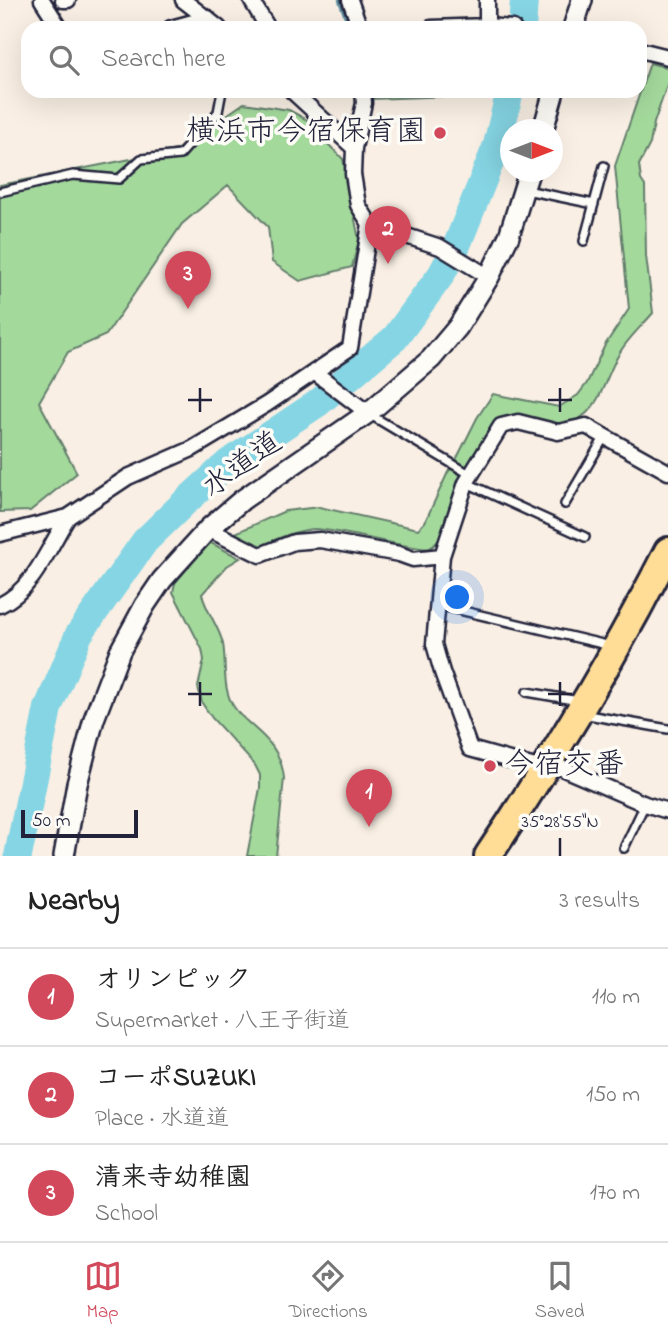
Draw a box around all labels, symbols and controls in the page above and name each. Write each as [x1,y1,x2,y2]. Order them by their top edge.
search box [21,21,647,98]
icon: search [45,41,83,79]
text: Search here [101,41,226,79]
place label: 横浜市今宿保育園 [186,111,426,155]
north arrow [500,119,563,182]
marker: 横浜市今宿保育園 [432,125,448,141]
pin: 2 [365,206,411,264]
pin: 3 [165,251,211,309]
street label: 水道道 [194,422,292,510]
your location [440,580,474,614]
place label: 今宿交番 [504,744,624,788]
marker: 今宿交番 [482,758,498,774]
pin: 1 [346,769,392,827]
scale bar [21,807,138,839]
text: 50 m [32,808,71,835]
text: 35°28'55"N [521,810,599,836]
text: Nearby [28,880,120,924]
text: 3 results [559,885,640,918]
text: オリンピック [95,962,251,1000]
text: 1 [47,981,55,1014]
text: 110 m [592,981,640,1014]
text: Supermarket · 八王子街道 [95,1005,350,1038]
text: コーポSUZUKI [95,1060,256,1098]
text: 2 [45,1079,57,1112]
text: 150 m [586,1079,640,1112]
text: Place · 水道道 [95,1103,229,1136]
text: 清来寺幼稚園 [95,1160,251,1198]
text: 3 [46,1177,56,1210]
text: 170 m [590,1177,640,1210]
text: School [95,1198,158,1231]
tab: Map [84,1257,122,1326]
tab: Directions [289,1257,368,1326]
tab: Saved [535,1257,584,1326]

